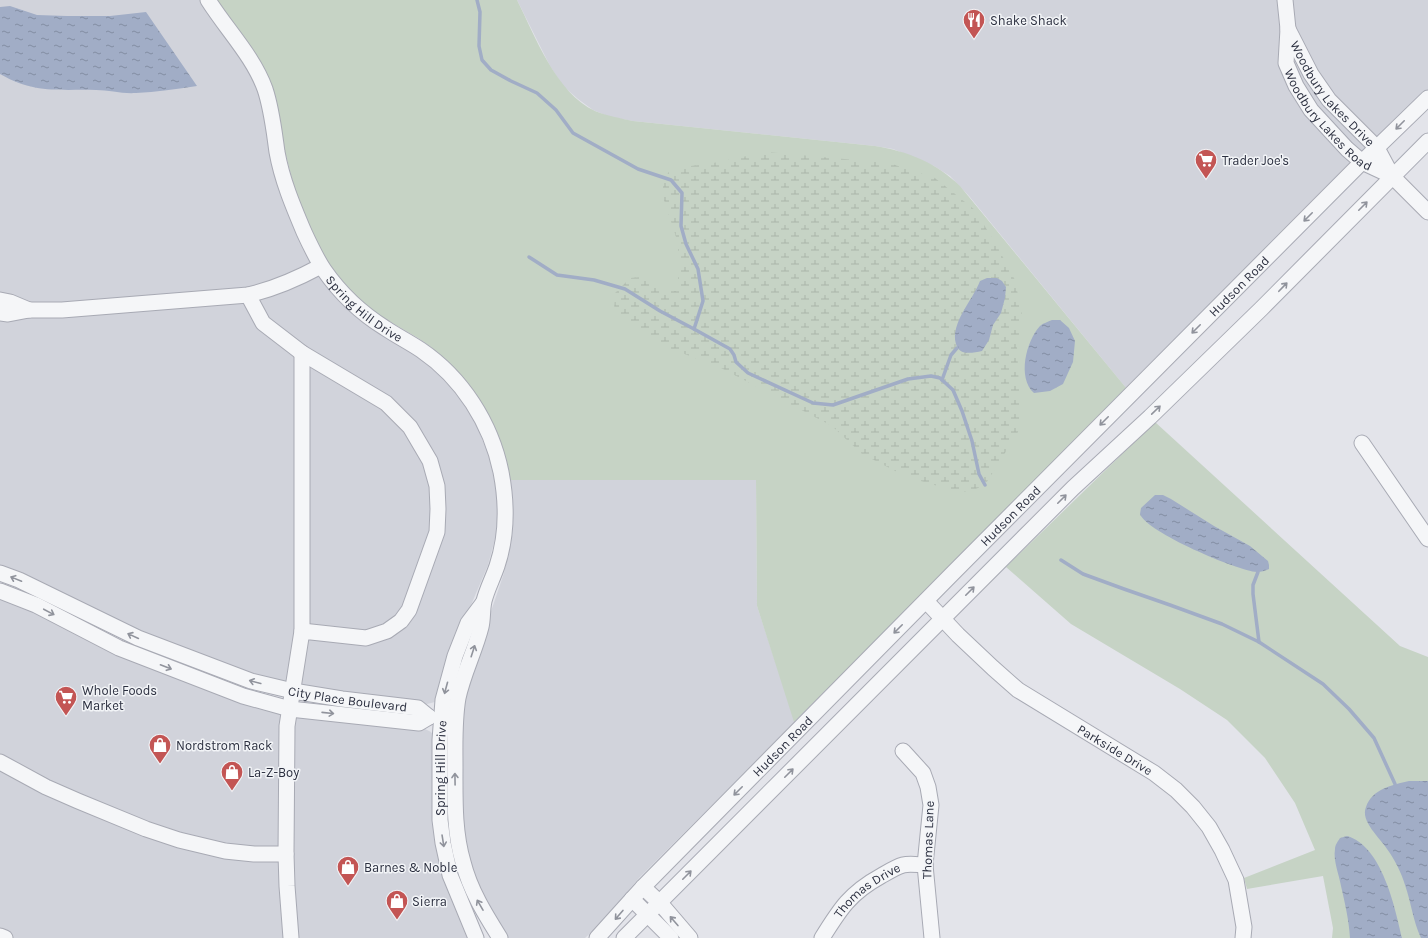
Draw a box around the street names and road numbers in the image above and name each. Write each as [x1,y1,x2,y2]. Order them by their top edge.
street label: Woodbury Lakes Drive [1288,38,1378,149]
street label: Woodbury Lakes Road [1282,66,1375,173]
street label: Hudson Road [1206,253,1272,319]
street label: Spring Hill Drive [323,272,406,345]
street label: Hudson Road [977,482,1043,549]
street label: City Place Boulevard [287,683,408,714]
street label: Hudson Road [749,712,815,779]
street label: Spring Hill Drive [432,719,449,816]
street label: Parkside Drive [1075,721,1156,778]
street label: Thomas Lane [919,800,937,879]
street label: Thomas Drive [830,859,903,920]

